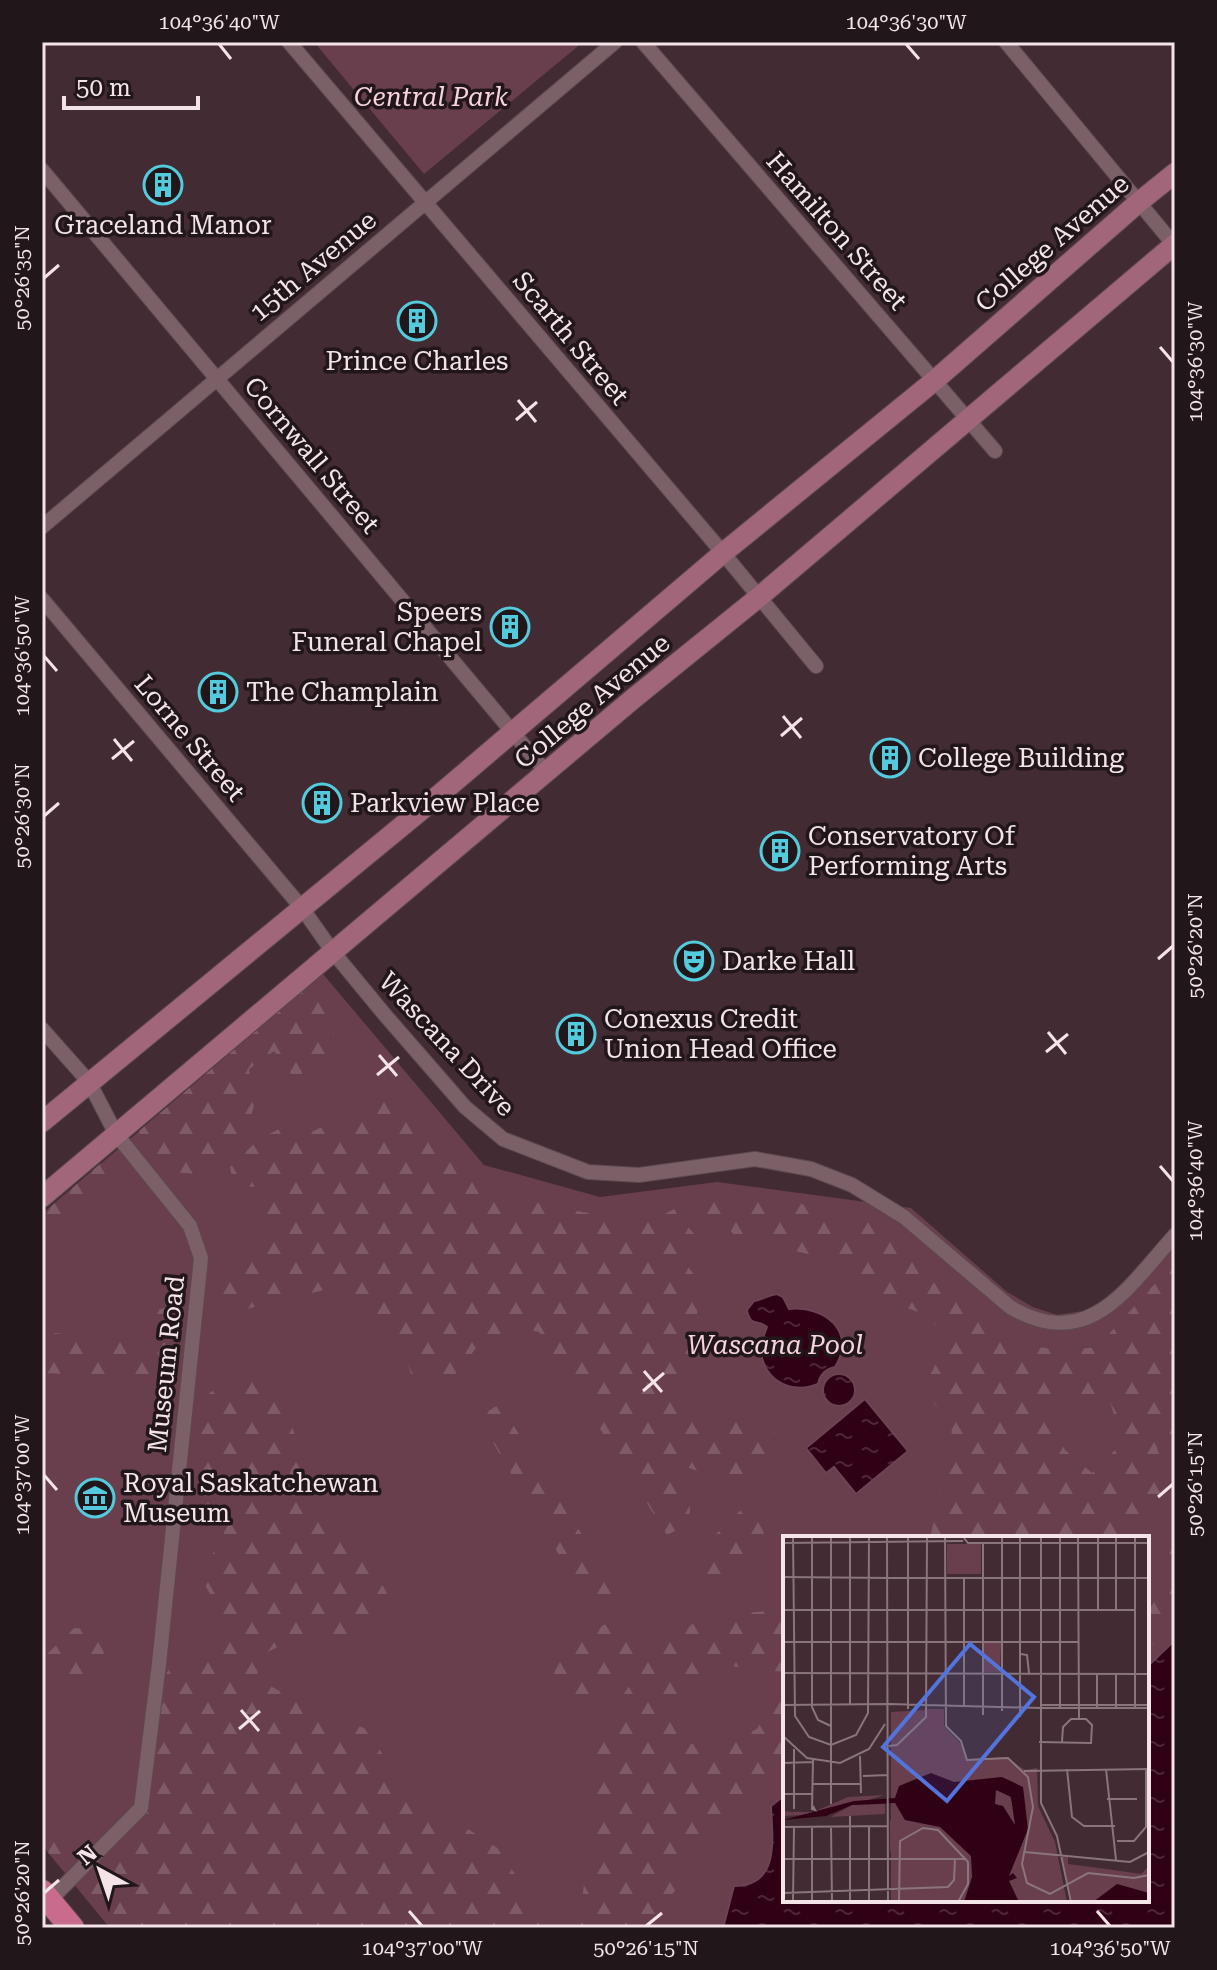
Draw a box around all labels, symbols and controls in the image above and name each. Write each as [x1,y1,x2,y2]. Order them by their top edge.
text: 104°36'40"W [158,10,280,34]
text: 104°36'30"W [845,10,967,34]
scale bar [64,60,198,110]
text: 50 m [76,74,131,102]
park label: Central Park [354,82,509,112]
street label: Hamilton Street [760,146,914,316]
building icon: Graceland Manor [142,164,184,206]
street label: College Avenue [969,168,1135,318]
street label: 15th Avenue [244,205,382,327]
place label: Graceland Manor [54,210,272,240]
text: 50°26'35"N [10,225,34,331]
street label: Scarth Street [507,266,635,411]
building icon: Prince Charles [396,300,438,342]
text: 104°36'30"W [1183,301,1207,423]
place label: Prince Charles [326,346,508,376]
street label: Cornwall Street [238,371,386,539]
text: 104°36'50"W [10,595,34,717]
place label: Speers Funeral Chapel [291,597,482,657]
building icon: Speers Funeral Chapel [489,606,531,648]
street label: College Avenue [508,627,676,775]
street label: Lorne Street [129,669,252,807]
building icon: The Champlain [197,671,239,713]
place label: The Champlain [246,677,439,707]
building icon: College Building [869,737,911,779]
place label: College Building [918,743,1124,773]
text: 50°26'30"N [10,763,34,869]
building icon: Parkview Place [301,782,343,824]
place label: Parkview Place [350,788,540,818]
place label: Conservatory Of Performing Arts [808,821,1016,881]
building icon: Conservatory Of Performing Arts [759,830,801,872]
text: 50°26'20"N [1183,893,1207,999]
theatre icon: Darke Hall [673,940,715,982]
place label: Darke Hall [722,946,855,976]
street label: Wascana Drive [373,966,521,1122]
place label: Conexus Credit Union Head Office [604,1004,837,1064]
building icon: Conexus Credit Union Head Office [555,1013,597,1055]
text: 104°36'40"W [1183,1120,1207,1242]
street label: Museum Road [142,1274,190,1454]
park label: Wascana Pool [687,1330,863,1360]
text: 104°37'00"W [10,1414,34,1536]
text: 50°26'15"N [1183,1431,1207,1537]
place label: Royal Saskatchewan Museum [123,1468,379,1528]
museum icon: Royal Saskatchewan Museum [74,1477,116,1519]
inset map [783,1536,1149,1902]
north arrow [60,1830,140,1910]
text: 50°26'20"N [10,1840,34,1946]
text: N [73,1840,102,1870]
text: 104°37'00"W [361,1936,483,1960]
text: 50°26'15"N [593,1936,699,1960]
text: 104°36'50"W [1049,1936,1171,1960]

